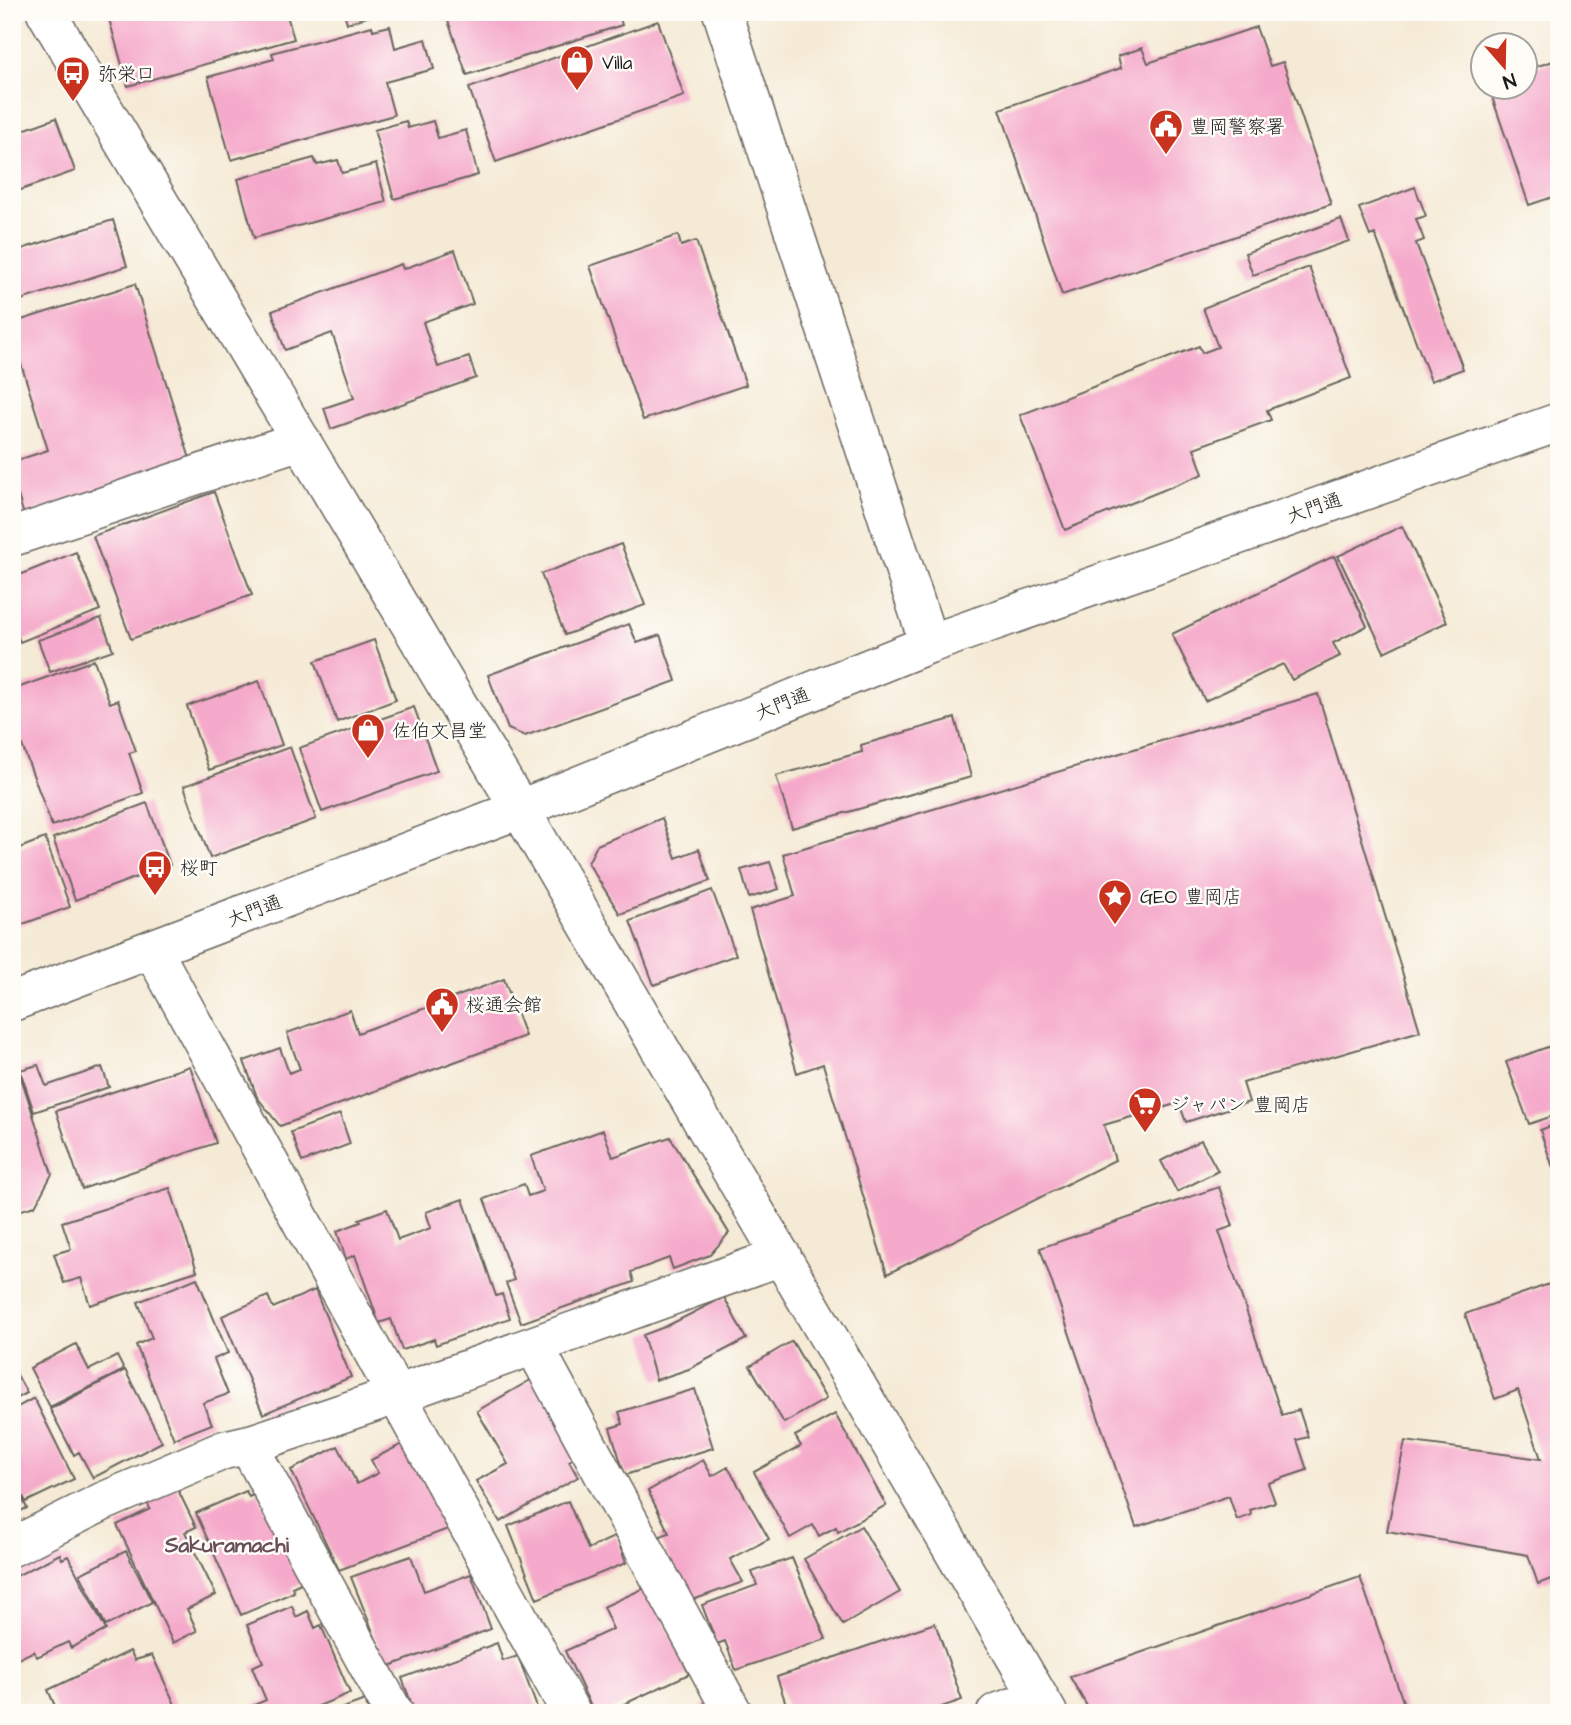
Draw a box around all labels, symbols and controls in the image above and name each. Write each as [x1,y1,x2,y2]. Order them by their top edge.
north arrow [1470,32,1540,102]
shop icon: Villa [558,43,596,92]
place label: Villa [602,50,633,77]
bus stop icon: 弥栄口 [54,54,92,103]
place label: 弥栄口 [98,61,155,88]
text: N [1499,66,1520,95]
public building icon: 豊岡警察署 [1147,107,1185,156]
place label: 豊岡警察署 [1190,114,1285,141]
street label: 大門通 [1283,486,1346,530]
street label: 大門通 [751,681,814,728]
shop icon: 佐伯文昌堂 [349,711,387,760]
place label: 佐伯文昌堂 [392,718,487,745]
bus stop icon: 桜町 [136,848,174,897]
place label: 桜町 [180,855,218,882]
place icon: GEO 豊岡店 [1096,877,1134,926]
place label: GEO 豊岡店 [1140,884,1242,911]
street label: 大門通 [223,889,286,934]
public building icon: 桜通会館 [423,985,461,1034]
place label: 桜通会館 [466,992,542,1019]
supermarket icon: ジャパン 豊岡店 [1126,1085,1164,1134]
place label: ジャパン 豊岡店 [1170,1092,1311,1119]
district label: Sakuramachi [164,1531,290,1560]

